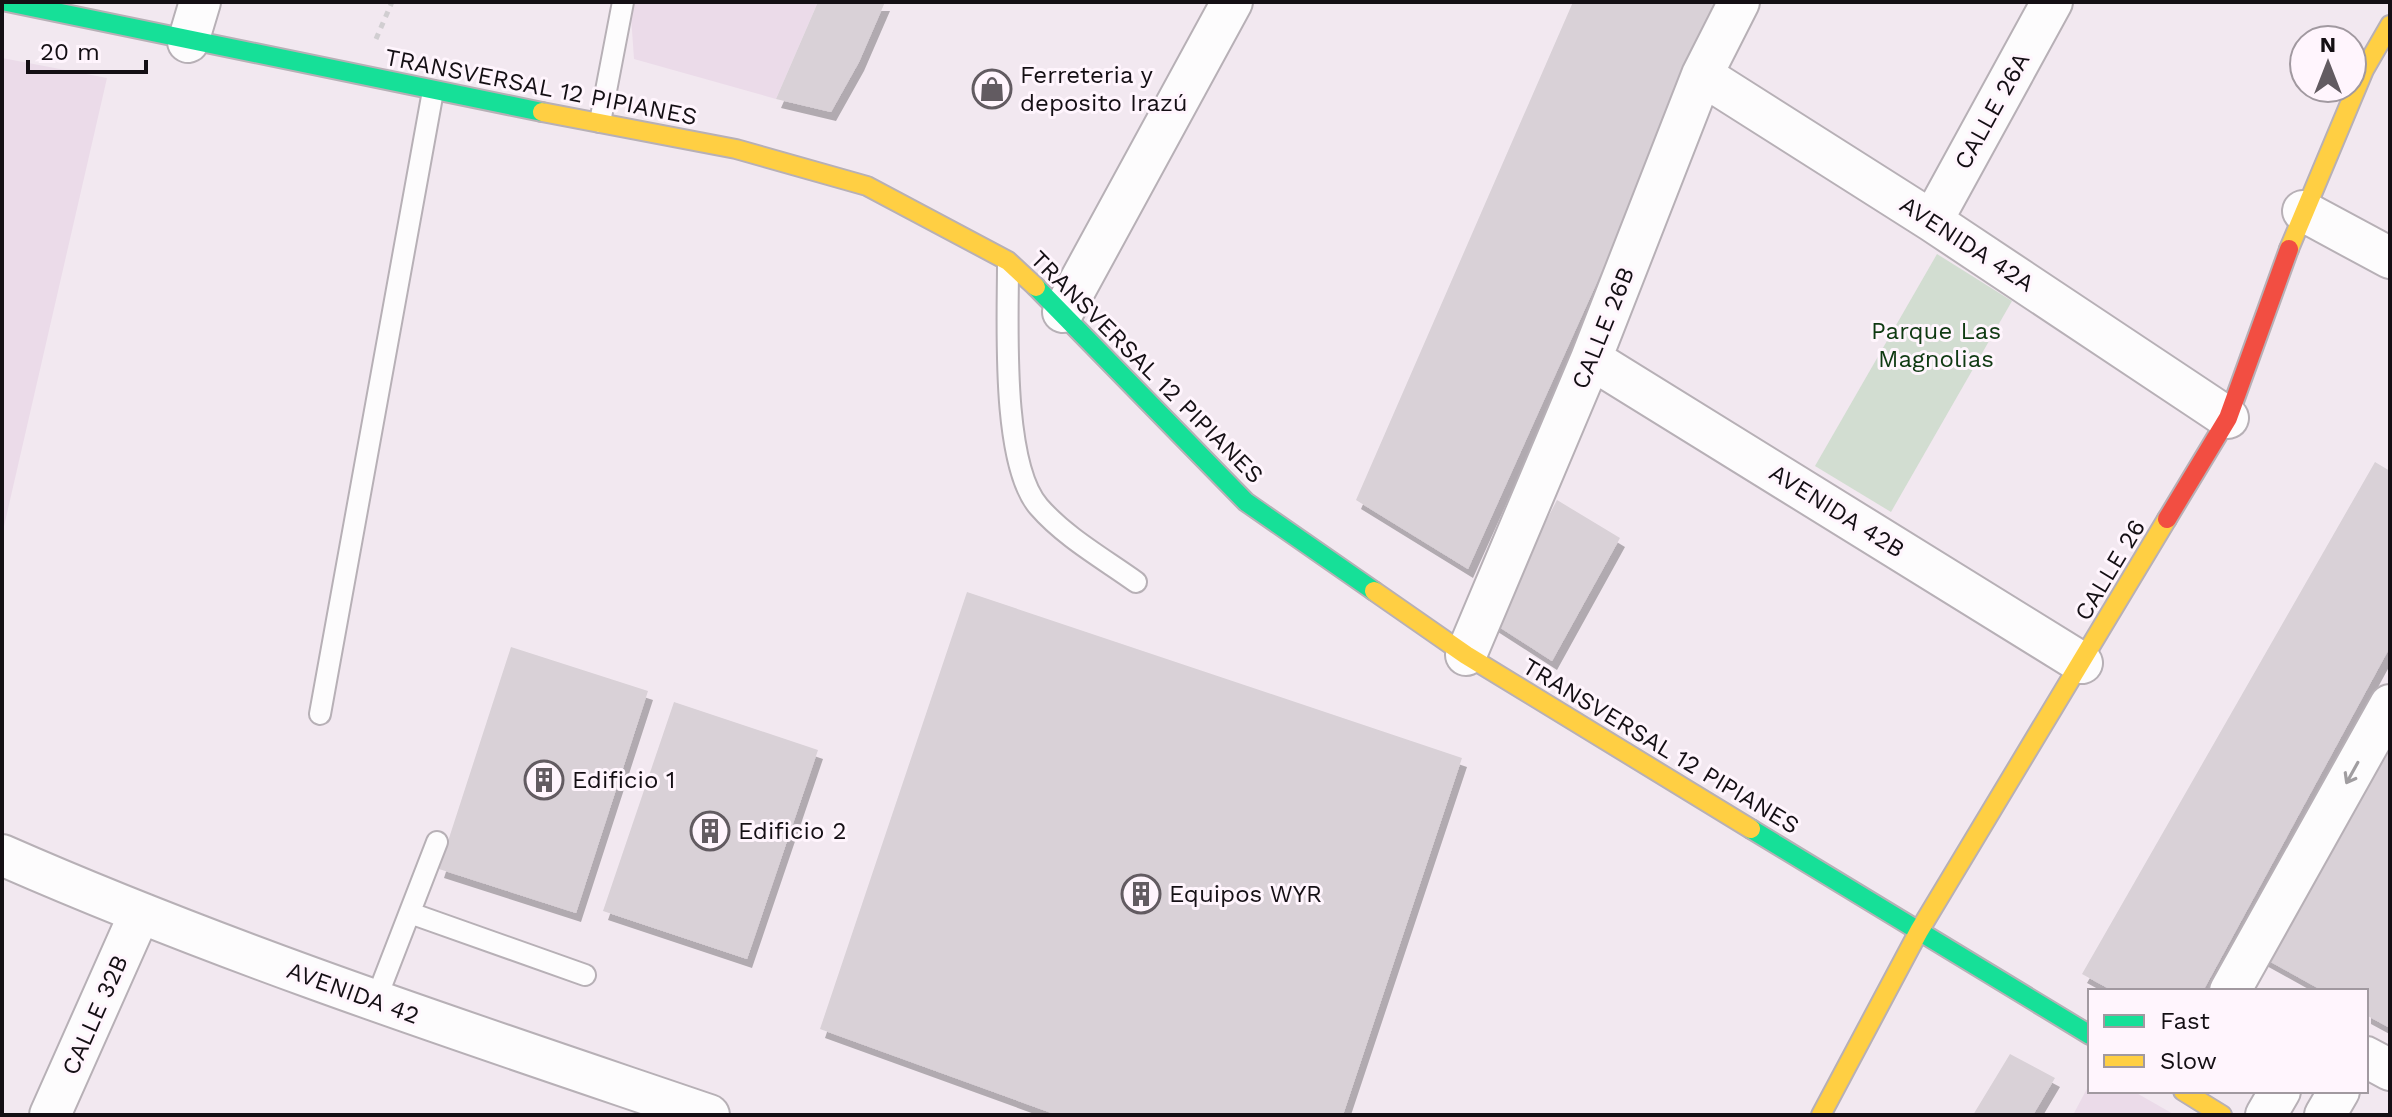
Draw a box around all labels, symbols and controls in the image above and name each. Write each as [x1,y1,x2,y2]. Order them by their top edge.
scale bar [28,24,146,74]
north arrow [2288,24,2368,104]
text: N [2320,32,2336,57]
text: 20 m [40,38,100,66]
street label: TRANSVERSAL 12 PIPIANES [383,43,699,131]
street label: CALLE 26A [1949,48,2036,174]
place label: Ferreteria y deposito Irazú [1020,61,1188,117]
shop icon: Ferreteria y deposito Irazú [971,68,1013,110]
street label: AVENIDA 42A [1895,190,2039,298]
street label: TRANSVERSAL 12 PIPIANES [1025,245,1269,489]
street label: CALLE 26B [1566,263,1640,393]
park label: Parque Las Magnolias [1871,317,2001,373]
street label: AVENIDA 42B [1764,458,1910,564]
street label: CALLE 26 [2069,514,2151,626]
street label: TRANSVERSAL 12 PIPIANES [1518,652,1804,840]
building icon: Edificio 1 [523,759,565,801]
one-way arrow [2344,761,2360,784]
place label: Edificio 1 [572,766,675,794]
building icon: Edificio 2 [689,810,731,852]
place label: Edificio 2 [738,817,847,845]
building icon: Equipos WYR [1120,873,1162,915]
place label: Equipos WYR [1169,880,1322,908]
street label: CALLE 32B [56,951,134,1079]
street label: AVENIDA 42 [283,956,423,1030]
legend [2088,989,2368,1093]
text: Fast [2160,1007,2210,1035]
text: Slow [2160,1047,2217,1075]

